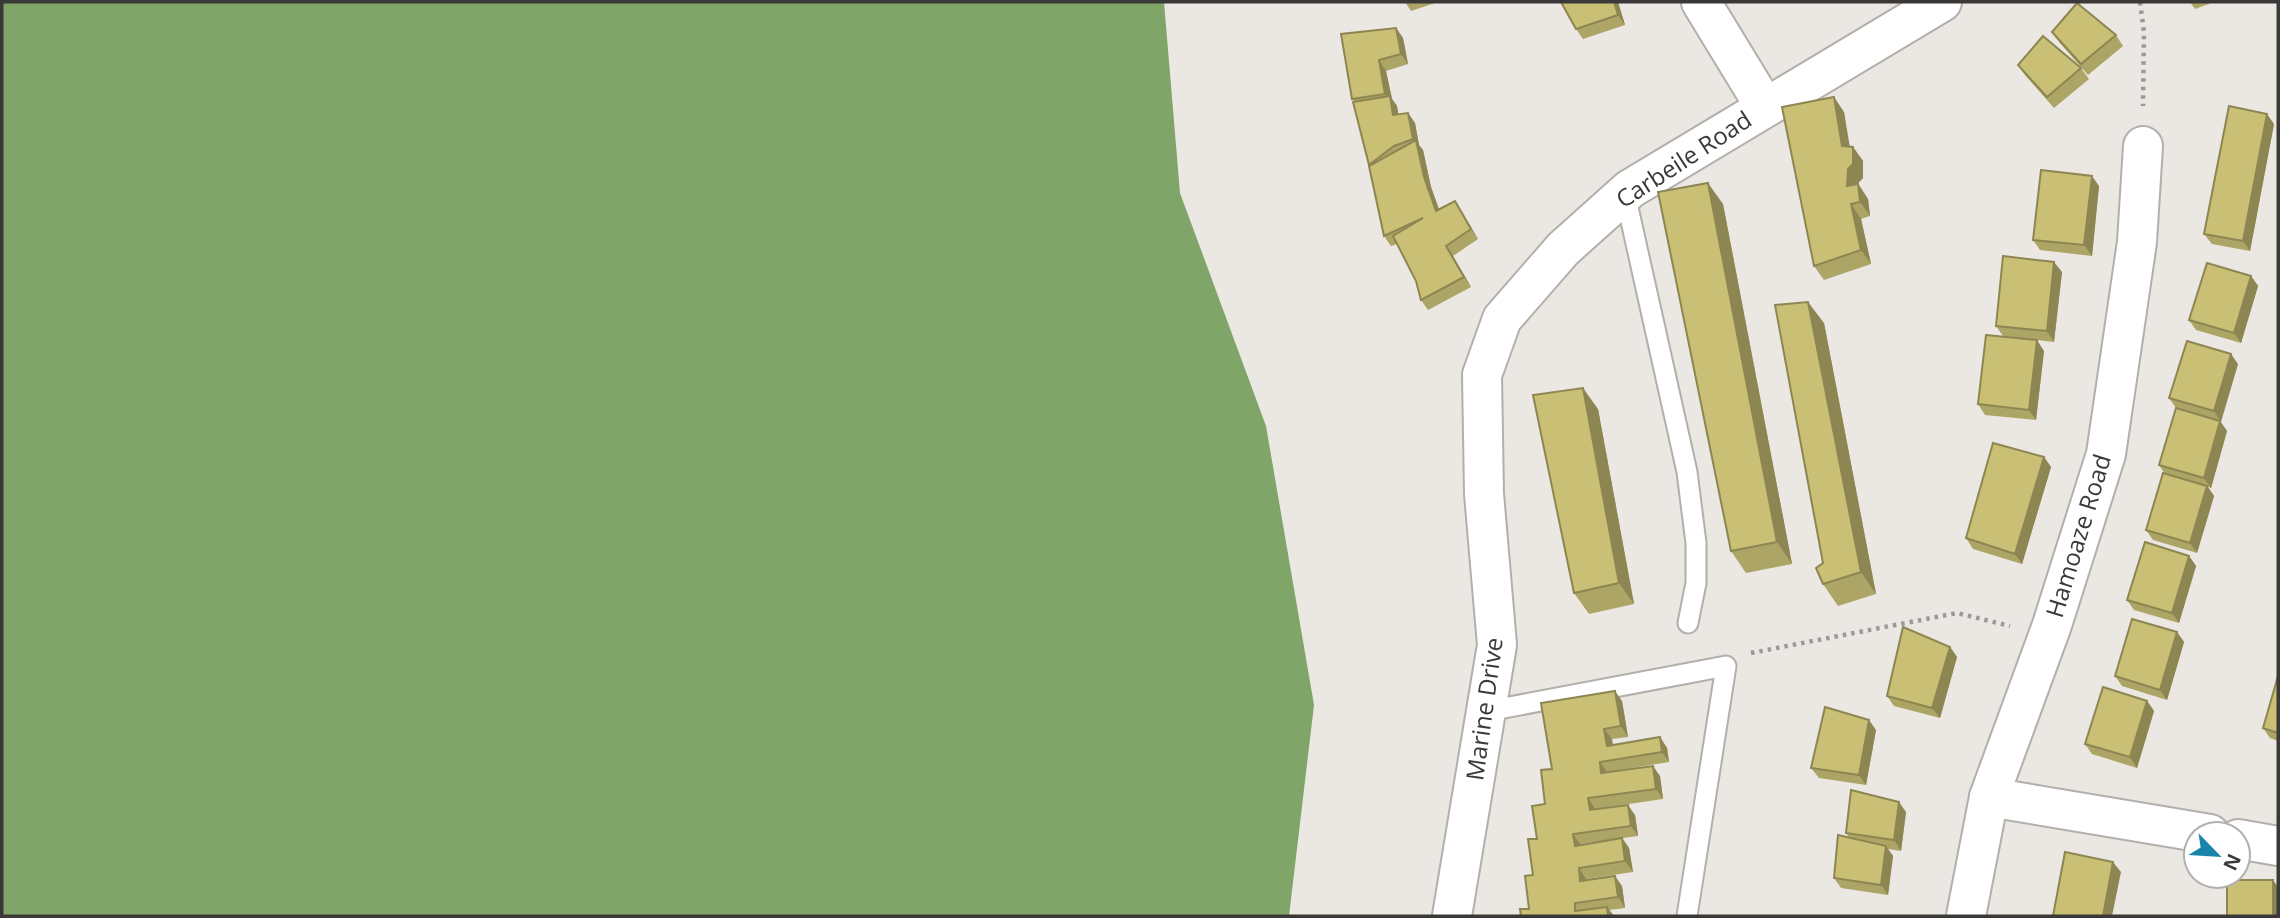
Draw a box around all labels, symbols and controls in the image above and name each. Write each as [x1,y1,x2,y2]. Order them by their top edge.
street label: Carbeile Road [1609,103,1757,215]
street label: Hamoaze Road [2037,450,2118,621]
street label: Marine Drive [1457,635,1510,782]
north arrow [2182,820,2252,890]
text: N [2217,850,2247,875]

